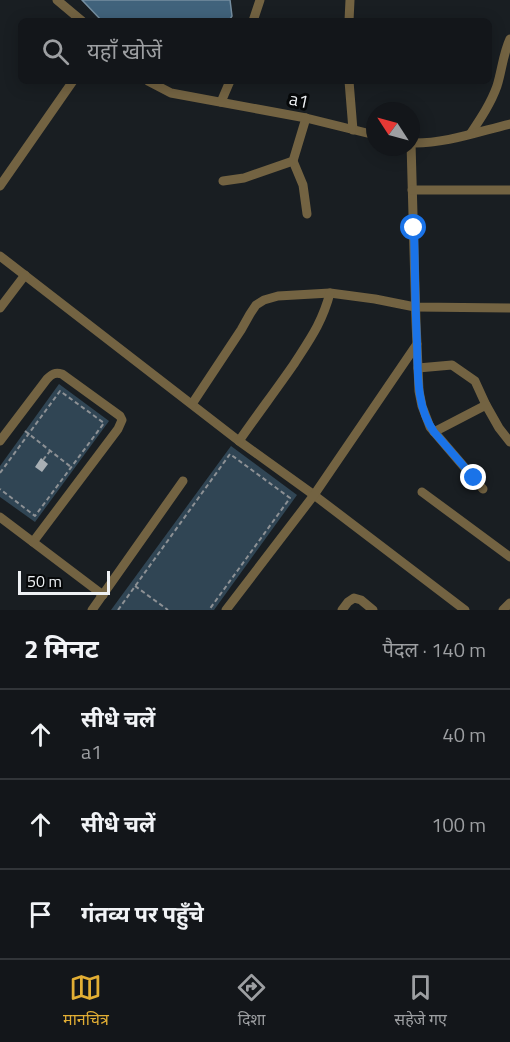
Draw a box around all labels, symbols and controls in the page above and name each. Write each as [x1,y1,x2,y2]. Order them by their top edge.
search box [18,18,492,84]
text: यहाँ खोजें [87,34,162,68]
icon: search [39,35,72,68]
street label: a1 [287,85,311,115]
north arrow [366,102,420,156]
route start [400,214,426,240]
route end [460,464,486,490]
scale bar [18,568,110,596]
text: 50 m [27,569,62,593]
text: 2 मिनट [24,629,99,668]
text: पैदल · 140 m [383,634,486,665]
text: सीधे चलें [81,702,155,736]
icon: ahead [24,718,57,751]
text: 40 m [442,719,486,750]
text: a1 [81,736,102,767]
text: सीधे चलें [81,807,155,841]
icon: ahead [24,808,57,841]
text: 100 m [431,809,486,840]
text: गंतव्य पर पहुँचे [81,897,204,931]
icon: arrive [24,898,57,931]
tab: मानचित्र [63,971,109,1032]
tab: दिशा [235,971,268,1032]
tab: सहेजे गए [394,971,447,1032]

